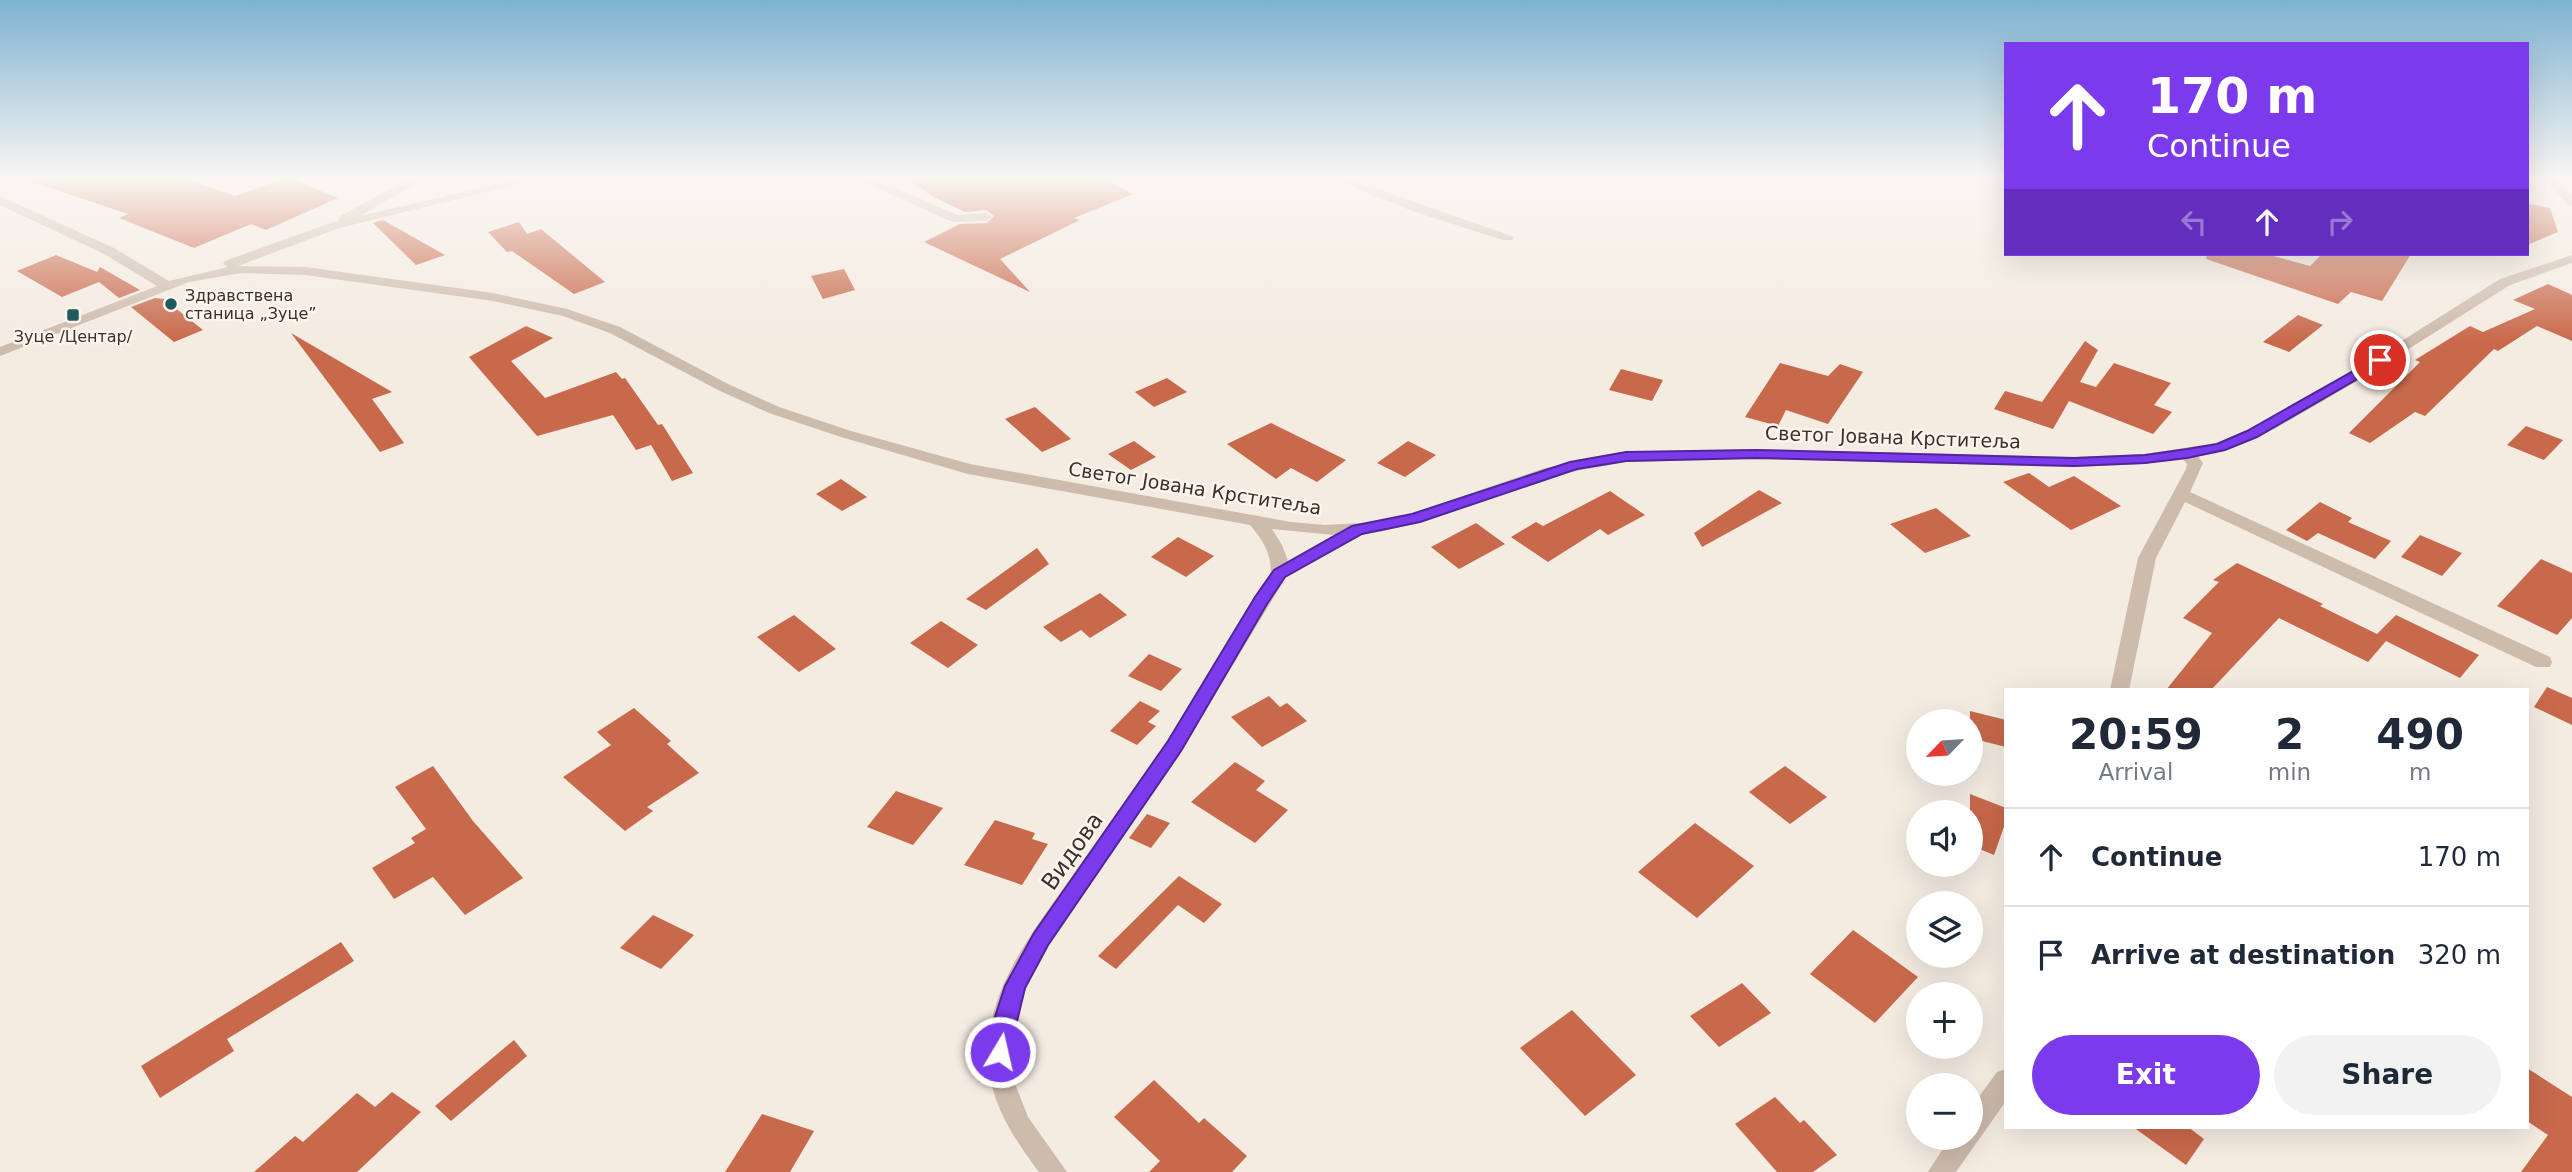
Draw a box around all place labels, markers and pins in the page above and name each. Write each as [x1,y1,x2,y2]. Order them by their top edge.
place label: Здравствена станица „Зуце” [185,286,317,323]
marker: Здравствена станица „Зуце” [163,296,179,312]
marker: Зуце /Центар/ [65,307,81,323]
place label: Зуце /Центар/ [14,327,133,346]
pin [2350,330,2410,390]

